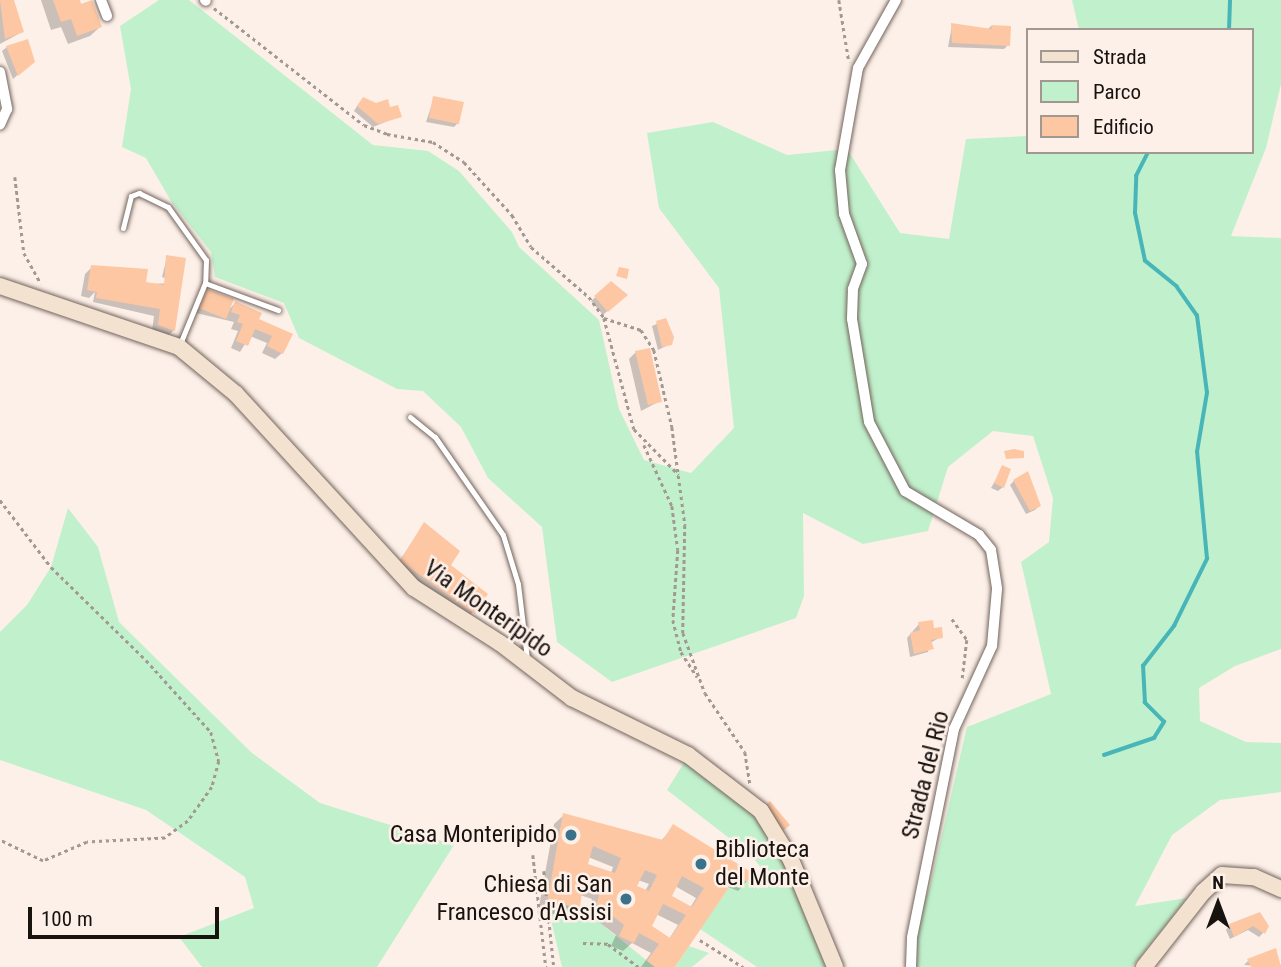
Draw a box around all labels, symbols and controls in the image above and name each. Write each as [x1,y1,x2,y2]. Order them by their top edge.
legend [1026,28,1253,154]
text: Strada [1093,45,1147,69]
text: Parco [1093,80,1141,104]
text: Edificio [1093,115,1154,139]
street label: Via Monteripido [418,554,558,664]
street label: Strada del Rio [896,708,956,842]
place label: Casa Monteripido [390,821,557,849]
marker: Casa Monteripido [563,827,579,843]
place label: Biblioteca del Monte [715,836,809,892]
marker: Biblioteca del Monte [693,856,709,872]
north arrow [1183,869,1253,939]
place label: Chiesa di San Francesco d'Assisi [436,871,612,927]
text: N [1212,871,1224,894]
marker: Chiesa di San Francesco d'Assisi [618,891,634,907]
scale bar [32,894,222,938]
text: 100 m [41,907,93,931]

